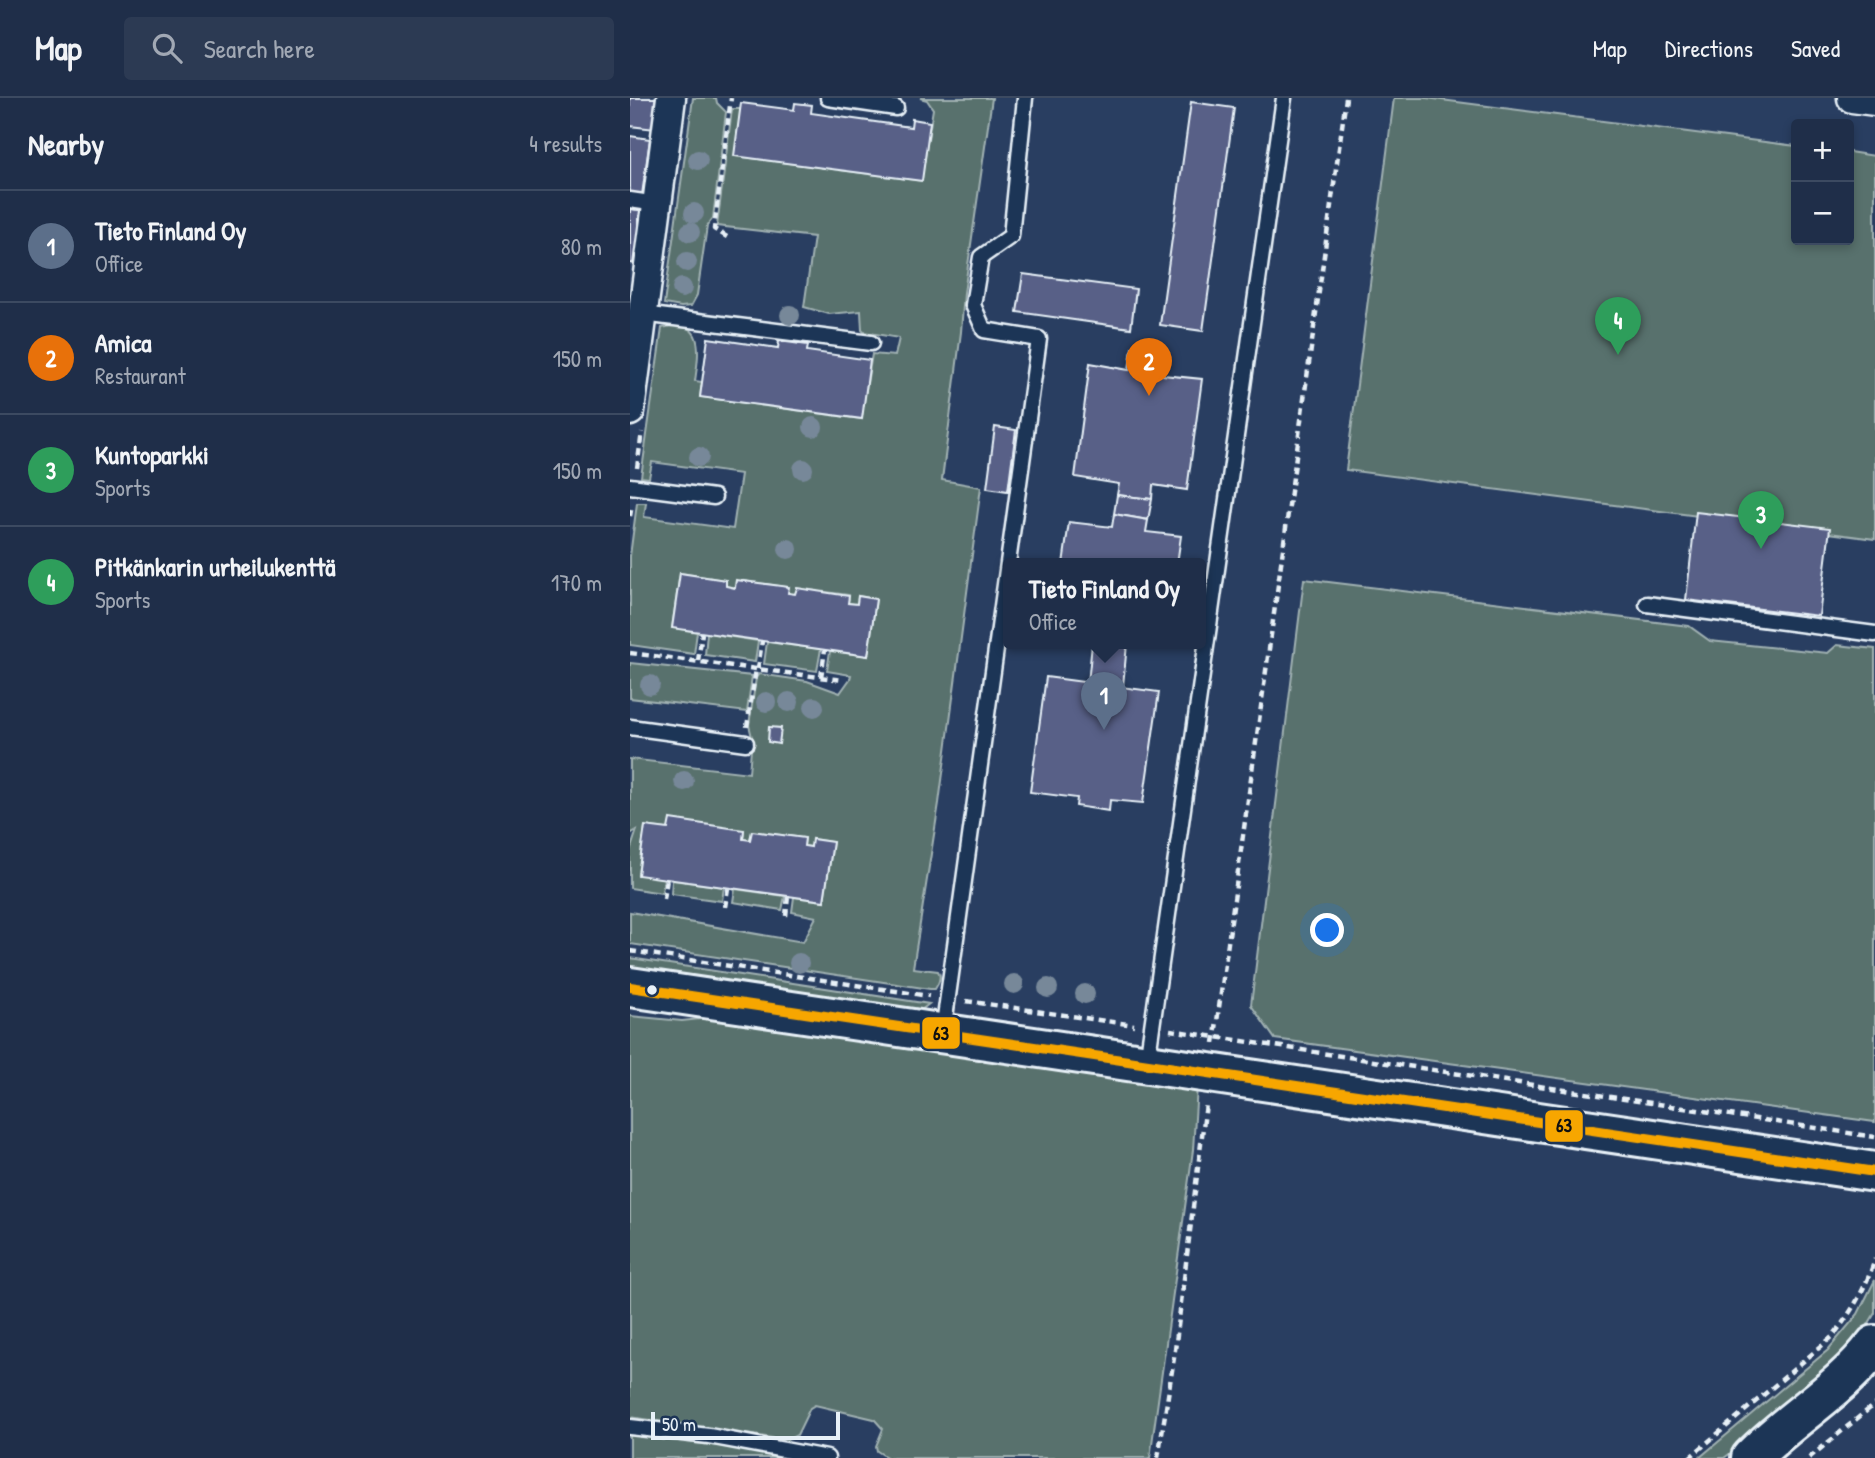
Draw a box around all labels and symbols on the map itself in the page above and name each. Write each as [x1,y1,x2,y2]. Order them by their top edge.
pin: 4 [1595,297,1641,355]
pin: 2 [1126,338,1172,396]
pin: 3 [1738,491,1784,549]
pin: 1 [1081,672,1127,730]
your location [1310,913,1344,947]
unlabelled marker [645,983,659,997]
line badge: 63 [921,1016,961,1050]
text: 63 [933,1020,950,1046]
line badge: 63 [1544,1109,1584,1143]
text: 63 [1556,1112,1573,1138]
scale bar [651,1409,840,1441]

